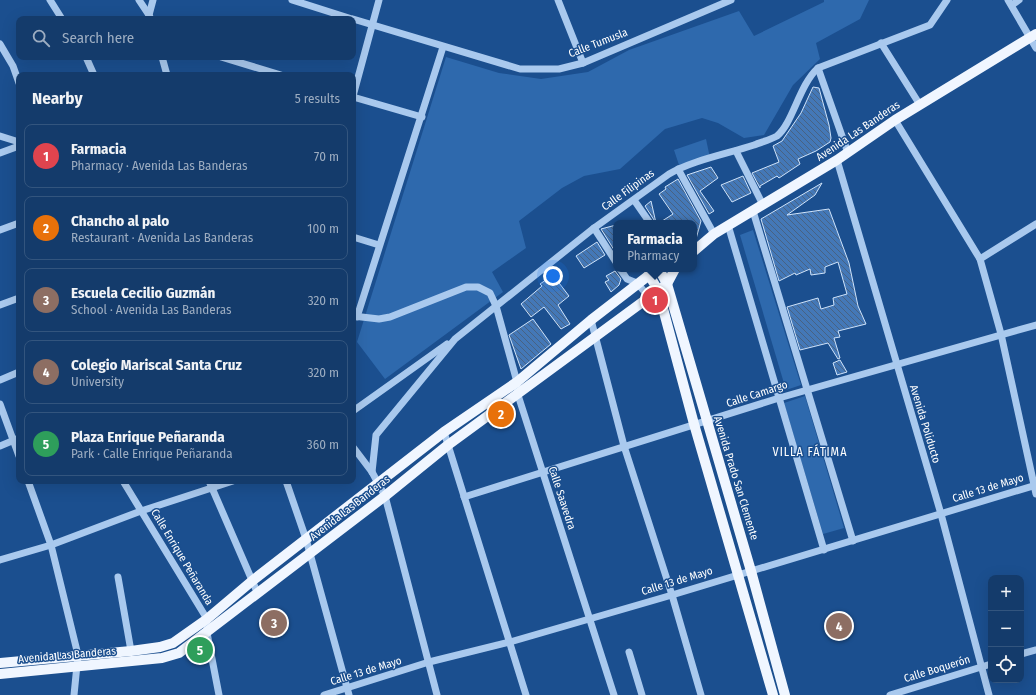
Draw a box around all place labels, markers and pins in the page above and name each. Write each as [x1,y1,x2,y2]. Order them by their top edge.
pin: 1 [642,285,668,315]
pin: 2 [488,399,514,429]
pin: 3 [261,608,287,638]
pin: 4 [826,611,852,641]
pin: 5 [187,635,213,665]

